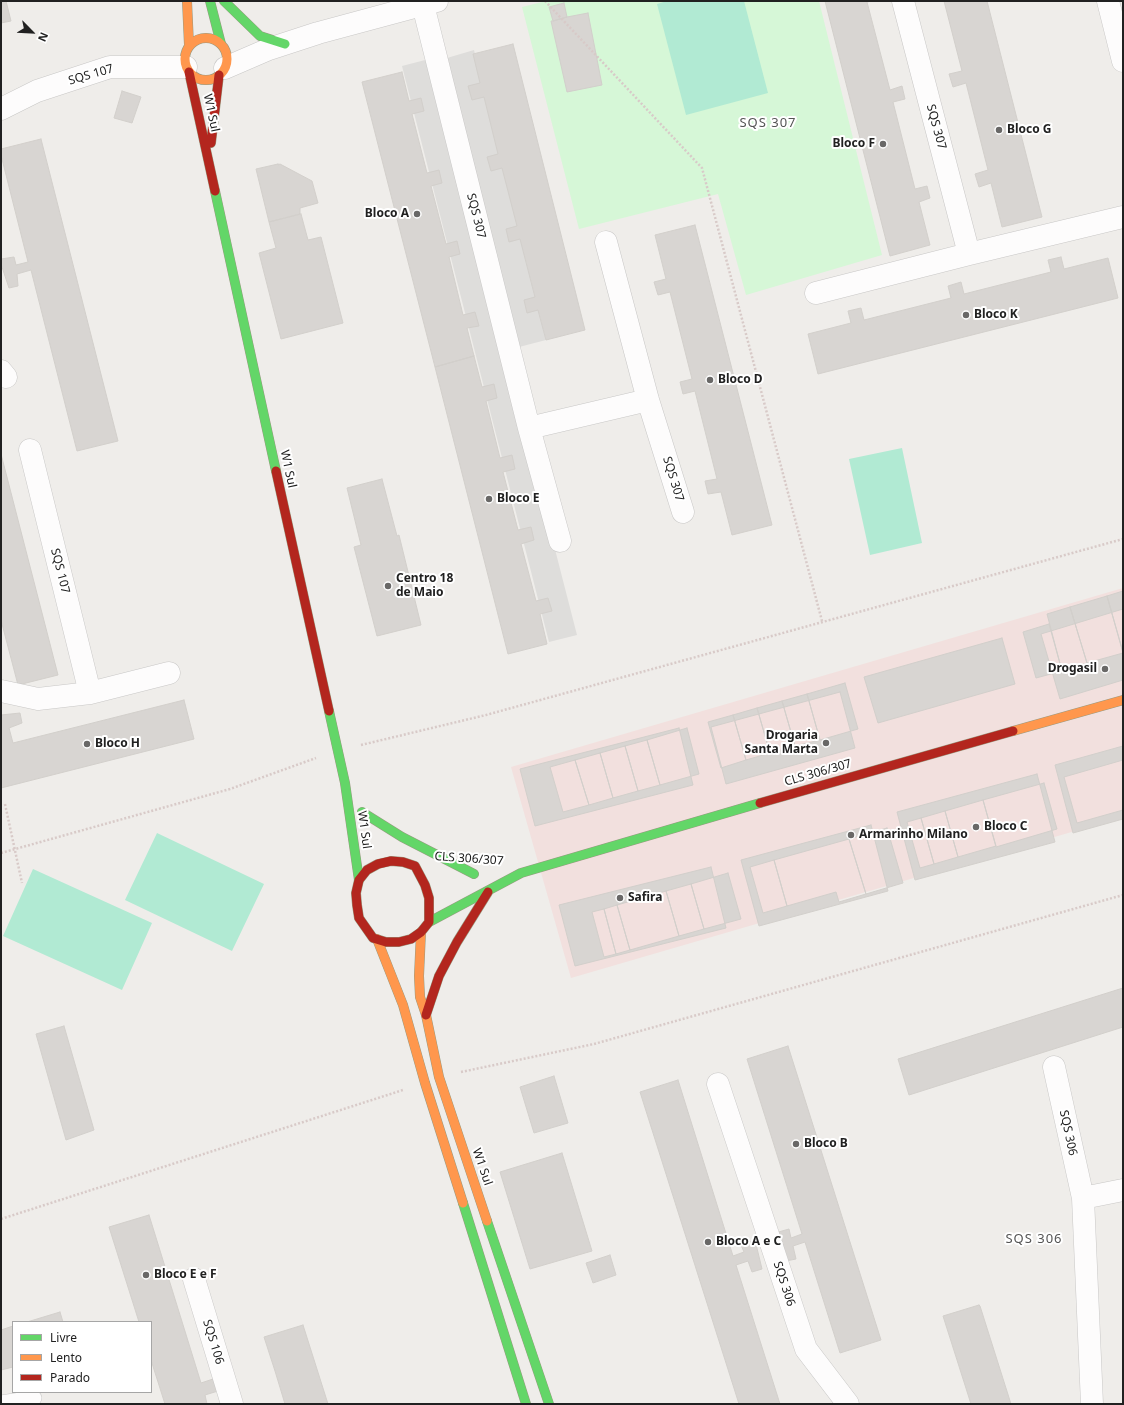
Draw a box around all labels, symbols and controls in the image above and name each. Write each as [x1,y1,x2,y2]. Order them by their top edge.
north arrow [12,12,52,52]
text: N [35,30,52,44]
street label: SQS 107 [67,62,115,88]
street label: W1 Sul [200,93,222,133]
street label: SQS 307 [923,103,949,151]
district label: SQS 307 [739,115,797,131]
place label: Bloco G [1007,123,1052,137]
marker: Bloco G [994,125,1004,135]
place label: Bloco F [833,137,875,151]
marker: Bloco F [878,139,888,149]
street label: SQS 307 [463,192,489,240]
place label: Bloco A [365,207,409,221]
marker: Bloco A [412,209,422,219]
place label: Bloco K [974,308,1018,322]
marker: Bloco K [961,310,971,320]
place label: Bloco D [718,373,763,387]
marker: Bloco D [705,375,715,385]
street label: W1 Sul [277,449,299,489]
street label: SQS 307 [659,455,687,503]
place label: Bloco E [497,492,540,506]
marker: Bloco E [484,494,494,504]
street label: SQS 107 [47,547,73,595]
place label: Centro 18 de Maio [396,572,453,600]
marker: Centro 18 de Maio [383,581,393,591]
place label: Drogasil [1048,662,1097,676]
marker: Drogasil [1100,664,1110,674]
place label: Drogaria Santa Marta [745,729,818,757]
place label: Bloco H [95,737,140,751]
marker: Drogaria Santa Marta [821,738,831,748]
marker: Bloco H [82,739,92,749]
street label: CLS 306/307 [783,757,853,789]
street label: W1 Sul [354,810,374,850]
place label: Bloco C [984,820,1028,834]
marker: Bloco C [971,822,981,832]
place label: Armarinho Milano [859,828,968,842]
marker: Armarinho Milano [846,830,856,840]
street label: CLS 306/307 [434,849,504,869]
place label: Safira [628,891,662,905]
marker: Safira [615,893,625,903]
street label: SQS 306 [1056,1109,1080,1157]
place label: Bloco B [804,1137,848,1151]
marker: Bloco B [791,1139,801,1149]
street label: W1 Sul [469,1147,495,1187]
district label: SQS 306 [1005,1231,1063,1247]
place label: Bloco A e C [716,1235,781,1249]
marker: Bloco A e C [703,1237,713,1247]
street label: SQS 306 [770,1260,798,1308]
place label: Bloco E e F [154,1268,217,1282]
marker: Bloco E e F [141,1270,151,1280]
street label: SQS 106 [199,1318,227,1366]
legend [12,1321,152,1393]
text: Livre [50,1329,77,1346]
text: Lento [50,1349,82,1366]
text: Parado [50,1369,90,1386]

